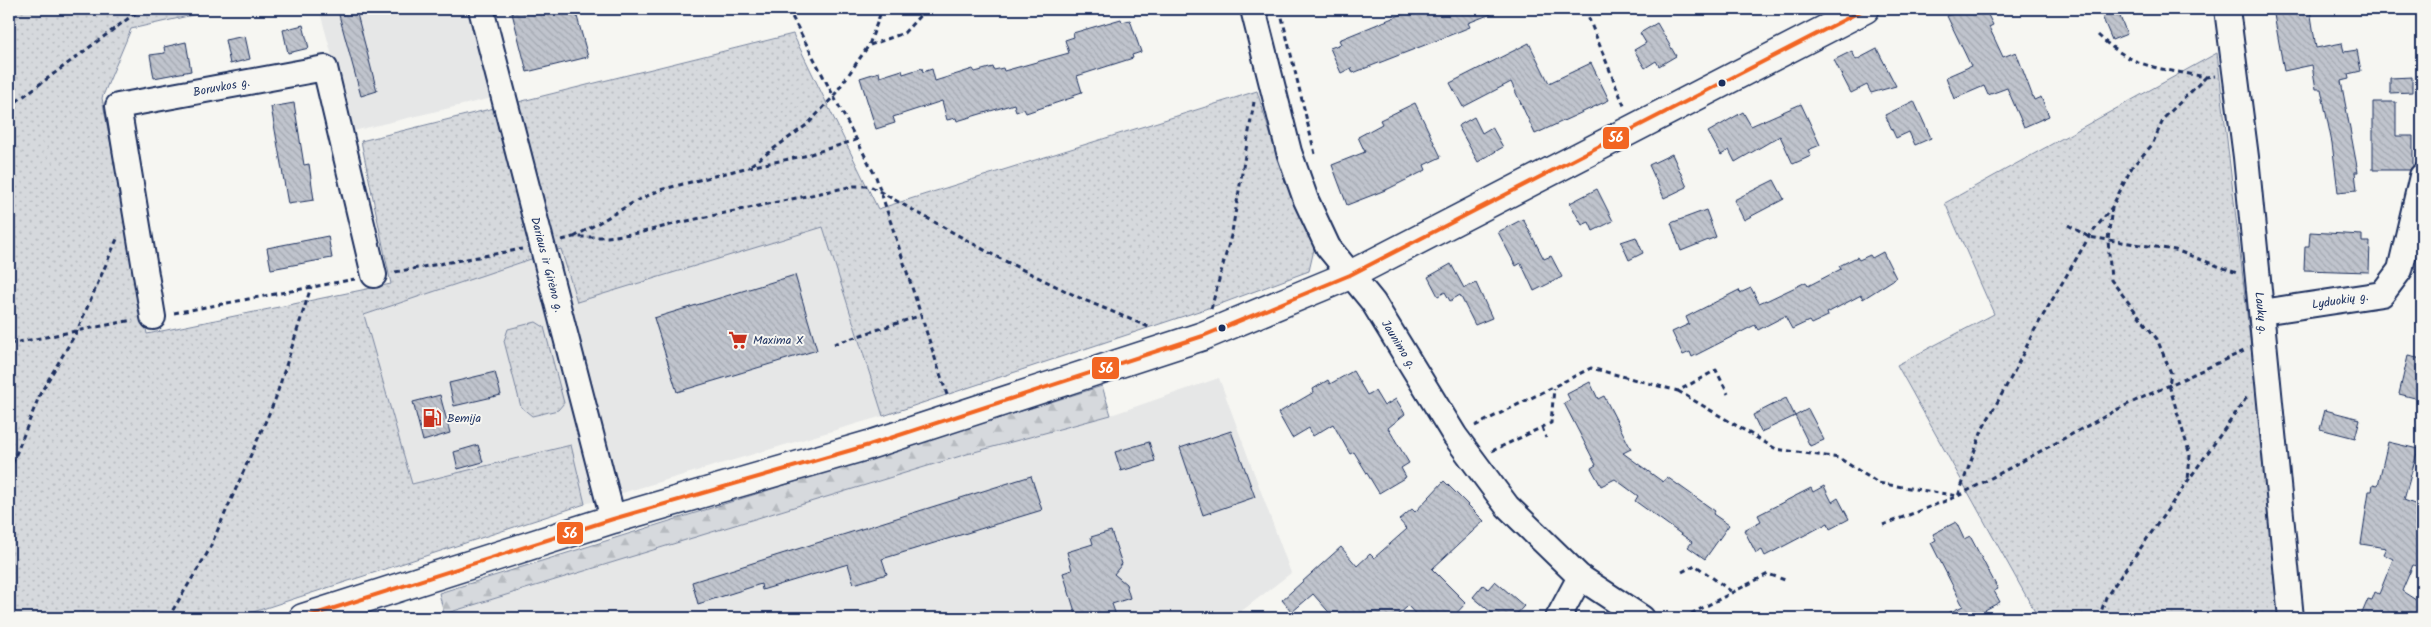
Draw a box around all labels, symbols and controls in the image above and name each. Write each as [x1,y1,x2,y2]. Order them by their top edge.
street label: Boruvkos g. [191,72,252,102]
unlabelled marker [1717,78,1727,88]
line badge: 56 [1602,126,1630,150]
text: 56 [1608,127,1624,149]
street label: Dariaus ir Girėno g. [526,215,569,314]
street label: Lyduokių g. [2311,287,2370,314]
street label: Laukų g. [2250,291,2273,335]
street label: Jaunimo g. [1377,316,1421,373]
unlabelled marker [1217,323,1227,333]
supermarket icon: Maxima X [727,329,749,351]
place label: Maxima X [753,331,804,350]
line badge: 56 [1091,356,1120,380]
text: 56 [1098,358,1114,380]
fuel station icon: Bemija [421,407,443,429]
place label: Bemija [447,409,482,428]
line badge: 56 [556,521,584,545]
text: 56 [562,523,578,545]

